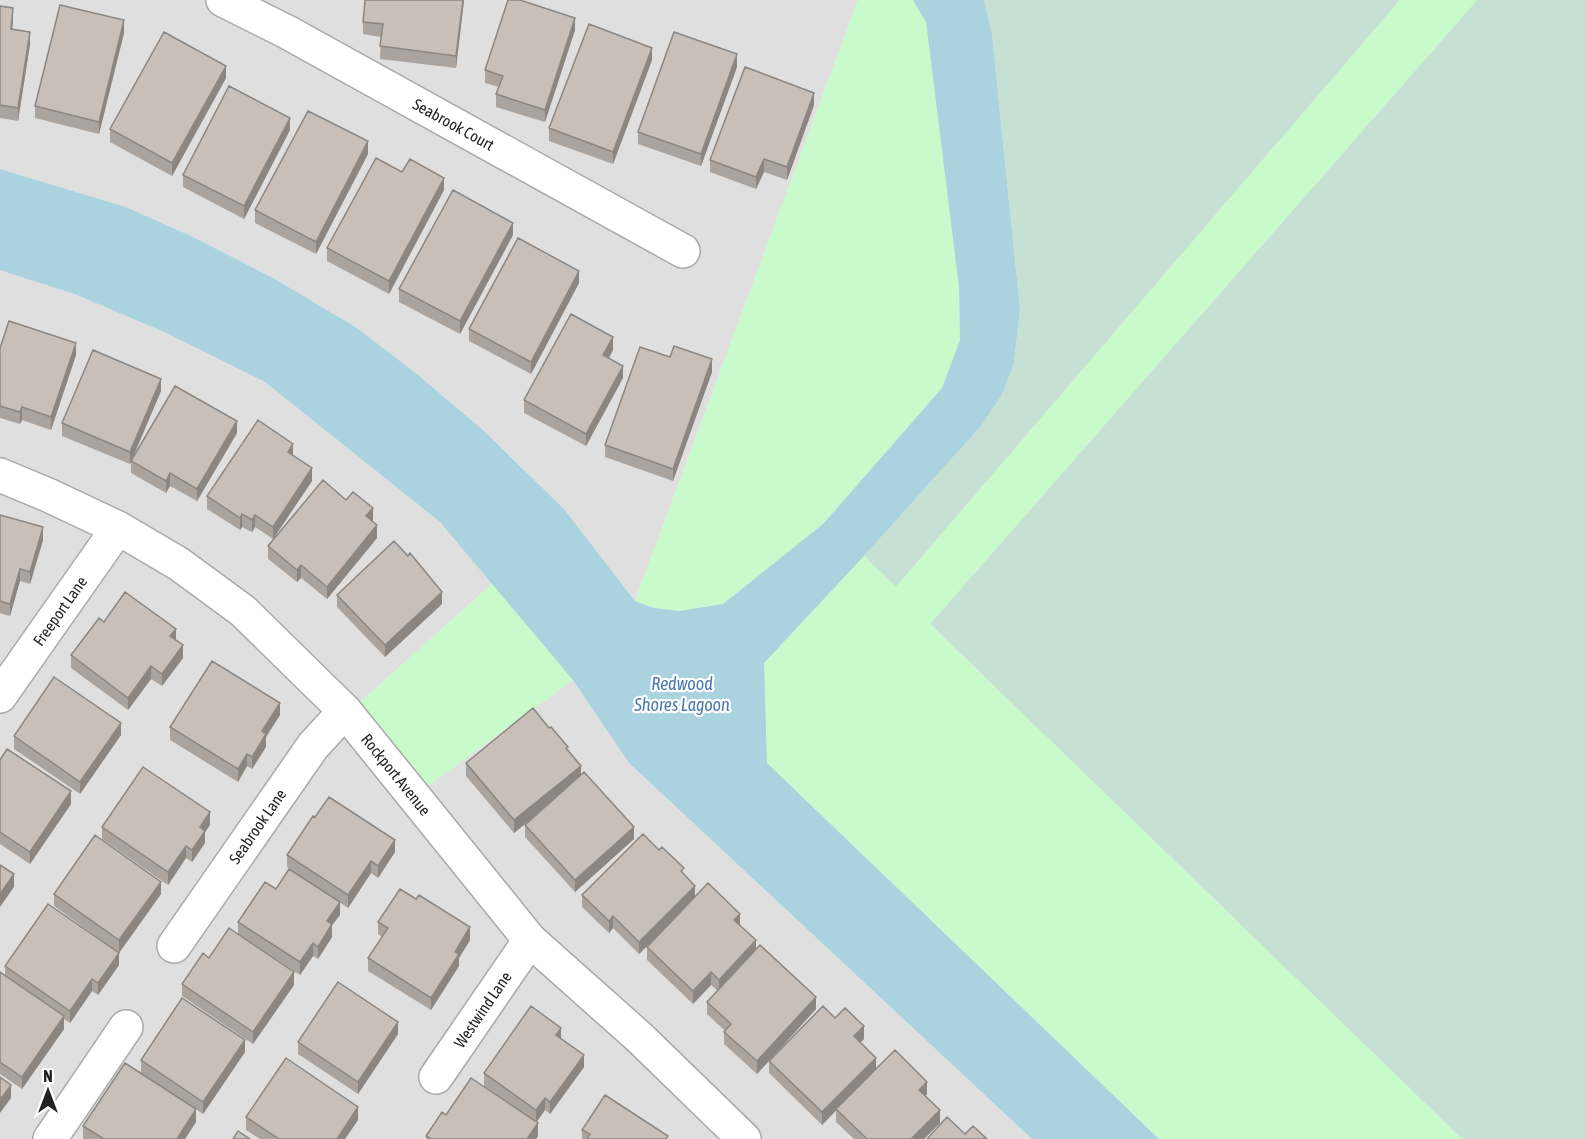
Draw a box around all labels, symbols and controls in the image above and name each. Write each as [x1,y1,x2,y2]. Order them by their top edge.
street label: Seabrook Court [410,95,498,154]
street label: Freeport Lane [29,573,90,649]
water label: Redwood Shores Lagoon [633,673,730,715]
street label: Rockport Avenue [358,730,434,819]
street label: Seabrook Lane [225,785,289,867]
street label: Westwind Lane [450,968,515,1051]
north arrow [18,1061,78,1121]
text: N [43,1067,53,1085]

